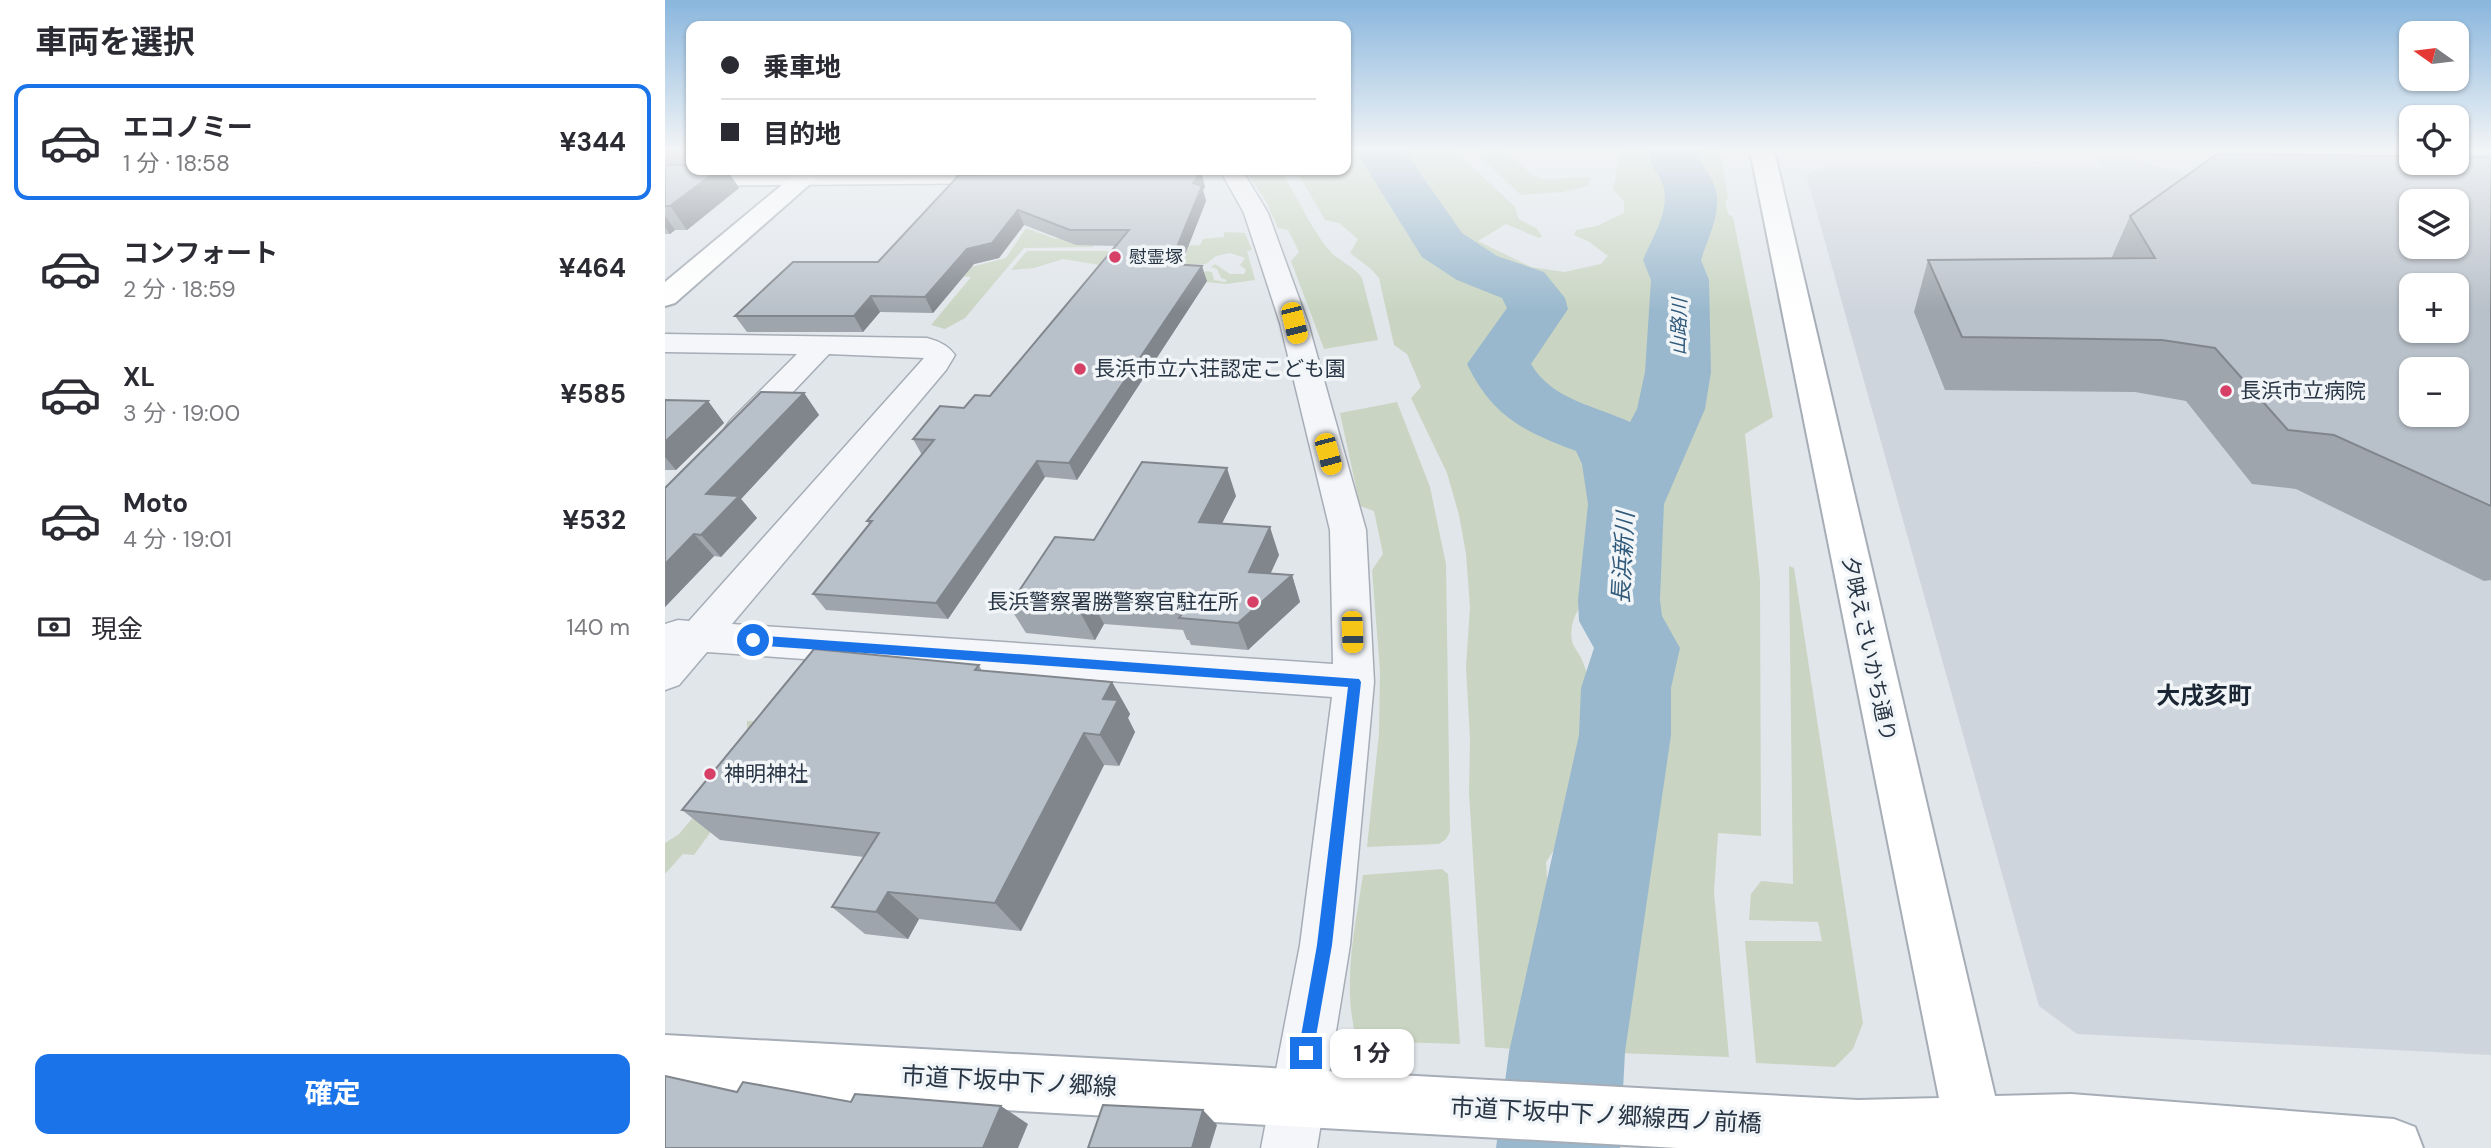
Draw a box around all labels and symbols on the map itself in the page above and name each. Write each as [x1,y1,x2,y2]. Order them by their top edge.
north arrow [2399,21,2469,91]
place label: 慰霊塚 [1129,245,1183,269]
marker: 慰霊塚 [1107,249,1123,265]
water label: 山路川 [1666,296,1692,356]
car [1279,300,1310,346]
place label: 長浜市立六荘認定こども園 [1094,355,1346,383]
marker: 長浜市立六荘認定こども園 [1072,361,1088,377]
place label: 長浜市立病院 [2240,377,2366,405]
marker: 長浜市立病院 [2218,383,2234,399]
car [1313,431,1344,477]
water label: 長浜新川 [1606,508,1641,605]
street label: 夕映えさいかち通り [1836,554,1902,744]
place label: 長浜警察署勝警察官駐在所 [987,588,1239,616]
marker: 長浜警察署勝警察官駐在所 [1245,594,1261,610]
car [1341,611,1364,653]
route start [737,624,769,656]
district label: 大戌亥町 [2156,680,2252,711]
place label: 神明神社 [724,760,808,788]
marker: 神明神社 [702,766,718,782]
callout: 1 分 [1331,1028,1415,1078]
route end [1290,1037,1322,1069]
street label: 市道下坂中下ノ郷線 [900,1060,1118,1102]
street label: 市道下坂中下ノ郷線西ノ前橋 [1449,1091,1763,1139]

